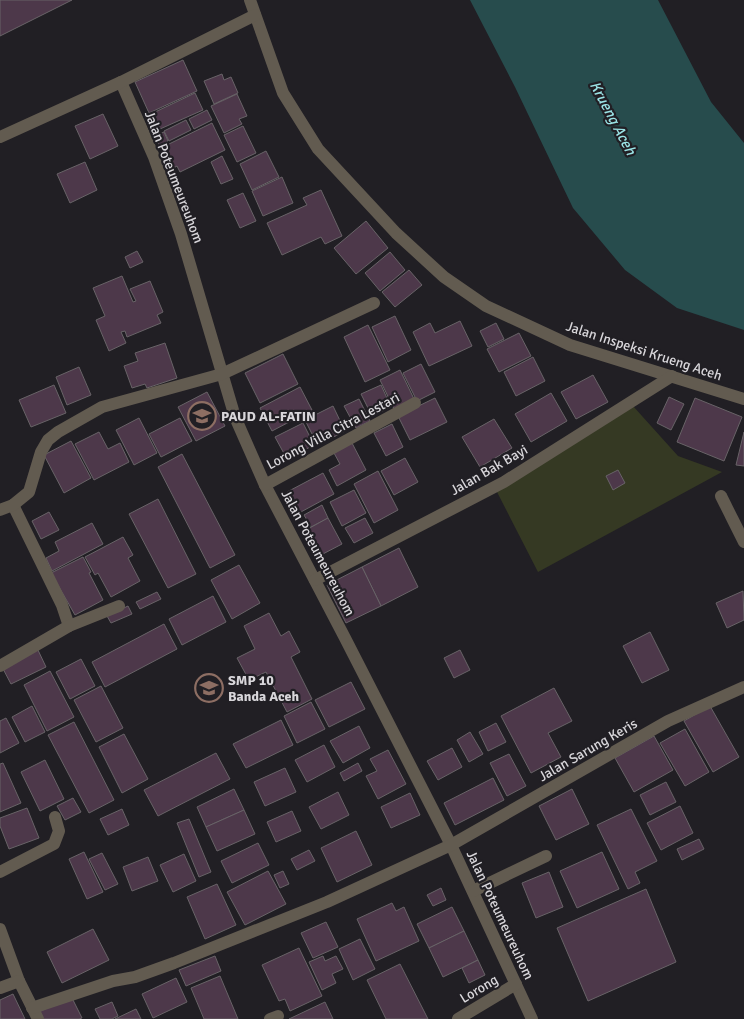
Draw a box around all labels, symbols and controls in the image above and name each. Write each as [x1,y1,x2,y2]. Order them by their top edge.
water label: Krueng Aceh [586,78,640,159]
street label: Jalan Poteumeureuhom [141,108,207,246]
street label: Jalan Inspeksi Krueng Aceh [564,318,724,384]
street label: Lorong Villa Citra Lestari [264,389,402,473]
school or university icon: PAUD AL-FATIN [187,401,217,431]
place label: PAUD AL-FATIN [221,408,316,425]
street label: Jalan Bak Bayi [447,441,531,499]
street label: Jalan Poteumeureuhom [278,487,358,619]
place label: SMP 10 Banda Aceh [228,672,300,705]
school or university icon: SMP 10 Banda Aceh [194,673,224,703]
street label: Jalan Sarung Keris [536,715,640,785]
street label: Jalan Poteumeureuhom [463,848,537,982]
street label: Lorong [457,971,501,1007]

